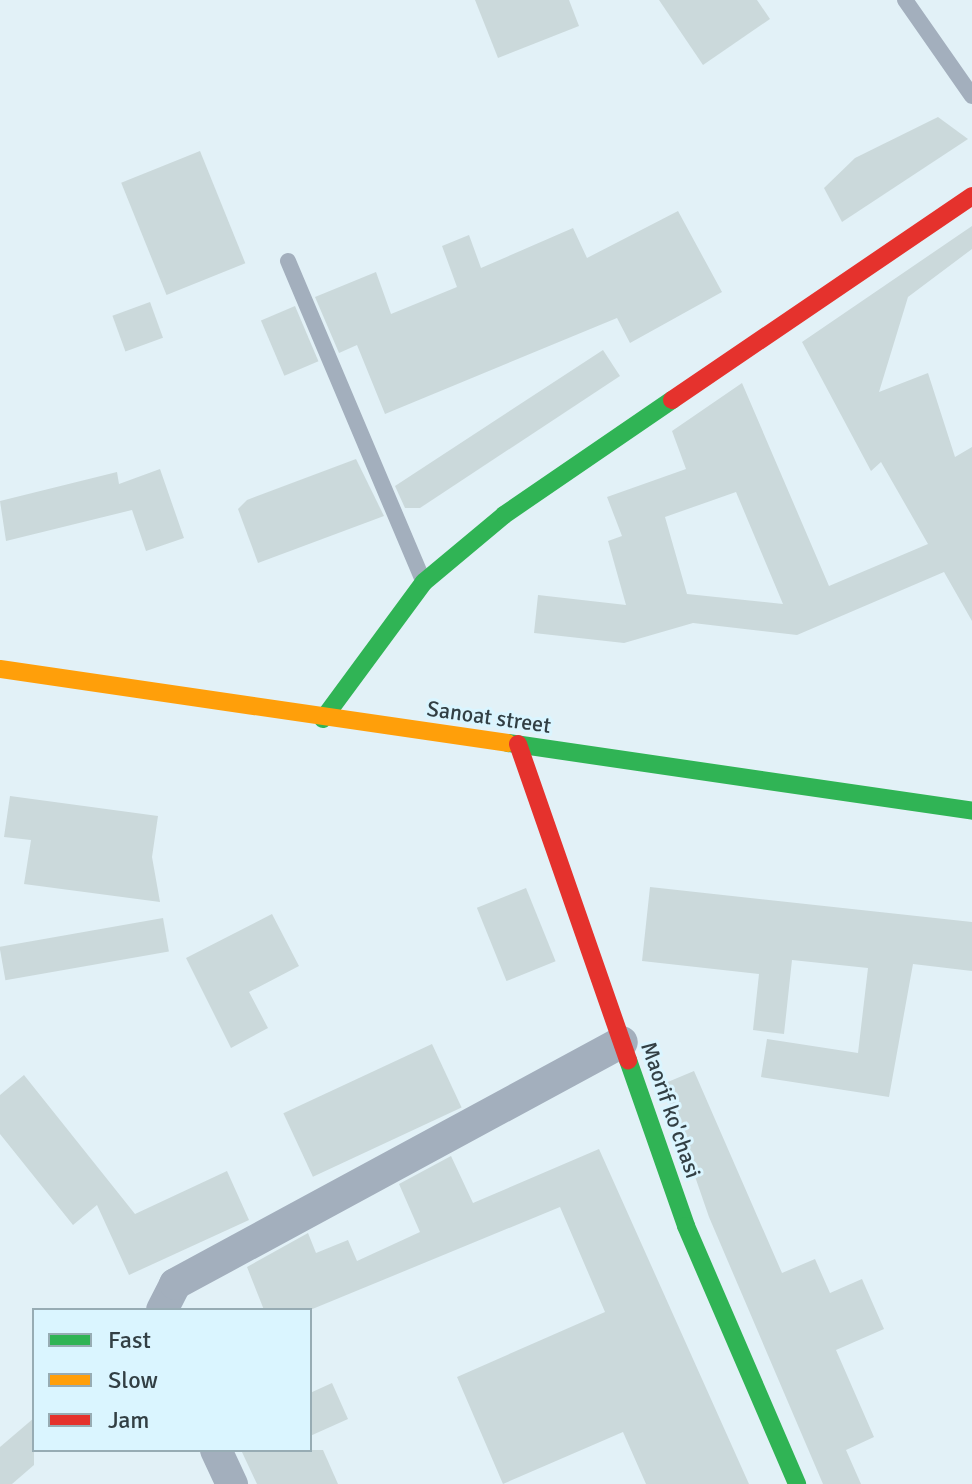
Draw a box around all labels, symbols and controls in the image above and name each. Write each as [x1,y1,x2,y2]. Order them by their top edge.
street label: Sanoat street [425,695,553,739]
street label: Maorif ko'chasi [635,1038,707,1182]
legend [32,1308,312,1452]
text: Fast [108,1325,151,1355]
text: Slow [108,1365,158,1395]
text: Jam [108,1405,149,1435]

